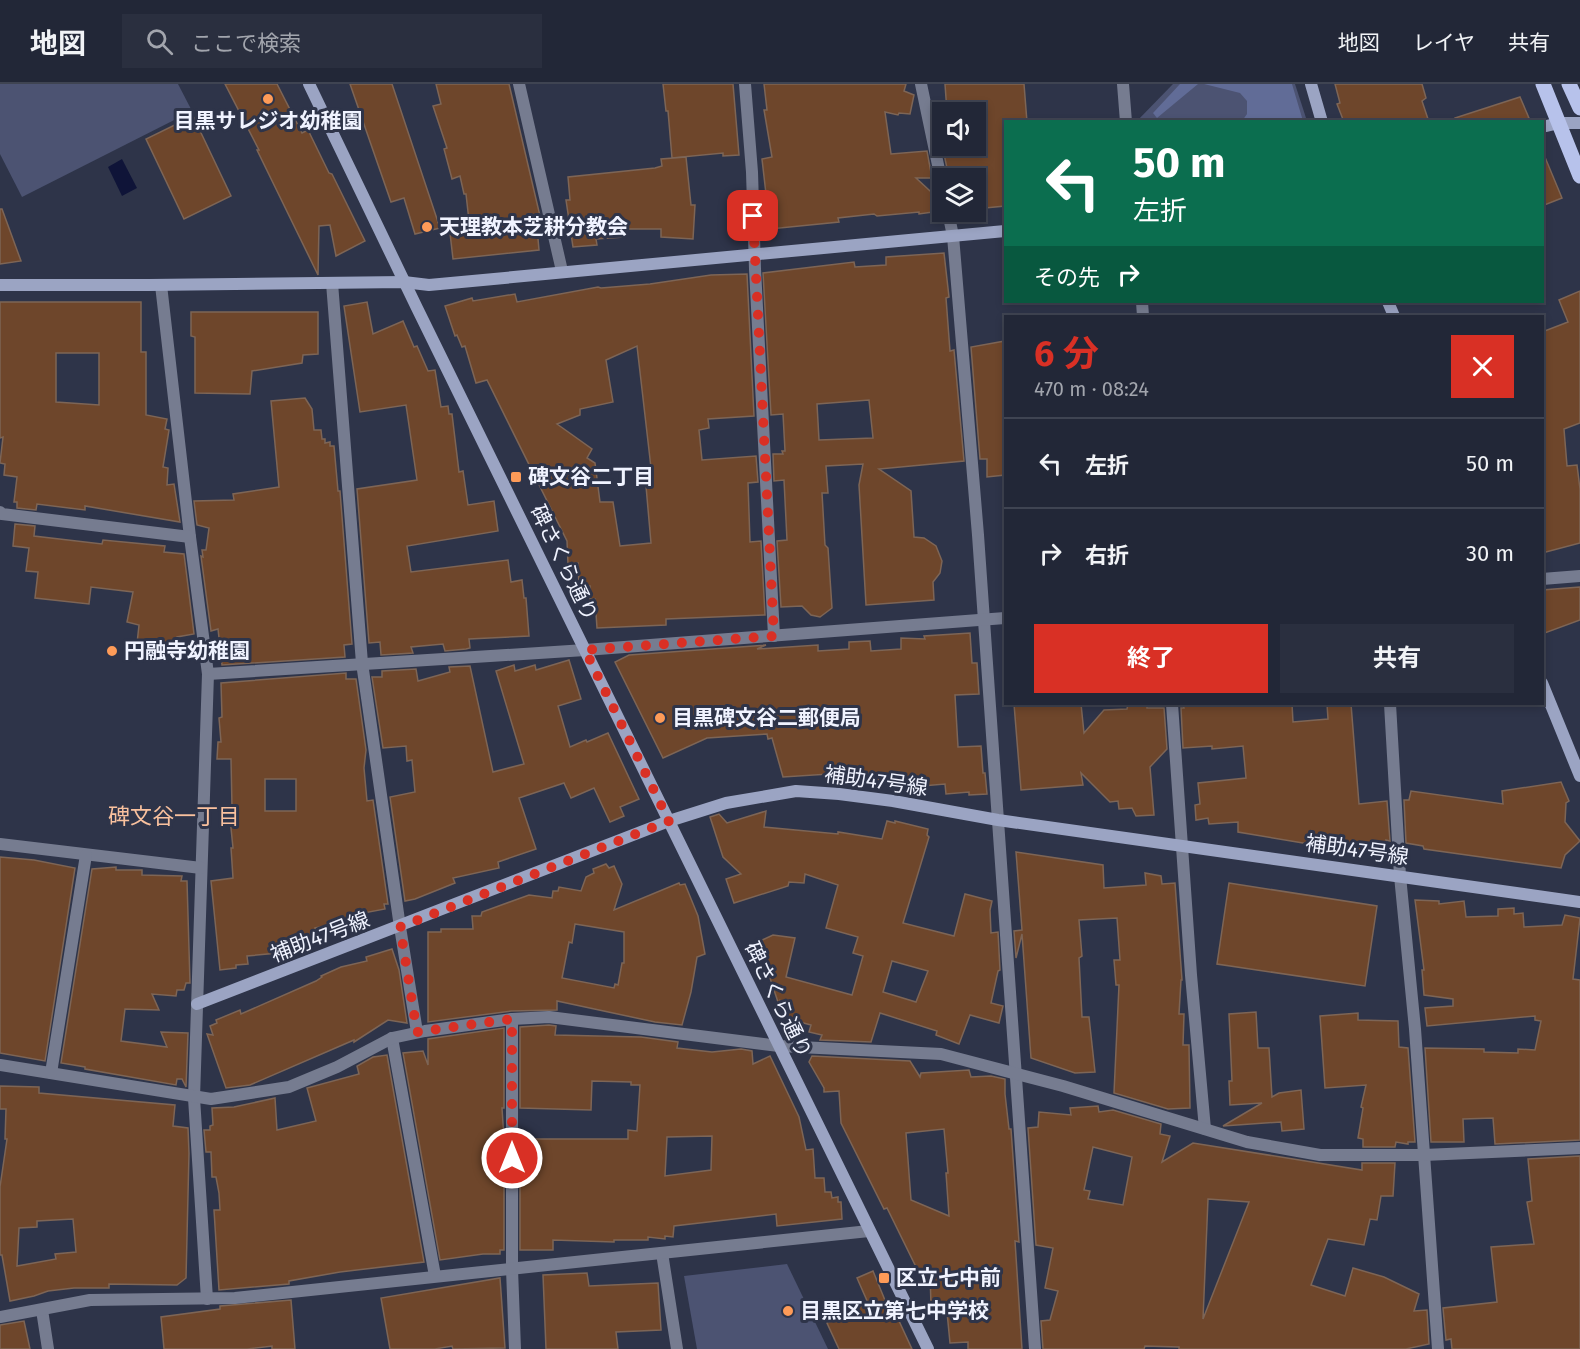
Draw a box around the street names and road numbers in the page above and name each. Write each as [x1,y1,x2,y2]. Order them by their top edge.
street label: 碑さくら通り [525,501,603,625]
street label: 補助47号線 [823,761,929,801]
street label: 補助47号線 [1304,830,1410,870]
street label: 補助47号線 [267,906,373,968]
street label: 碑さくら通り [739,938,817,1062]

